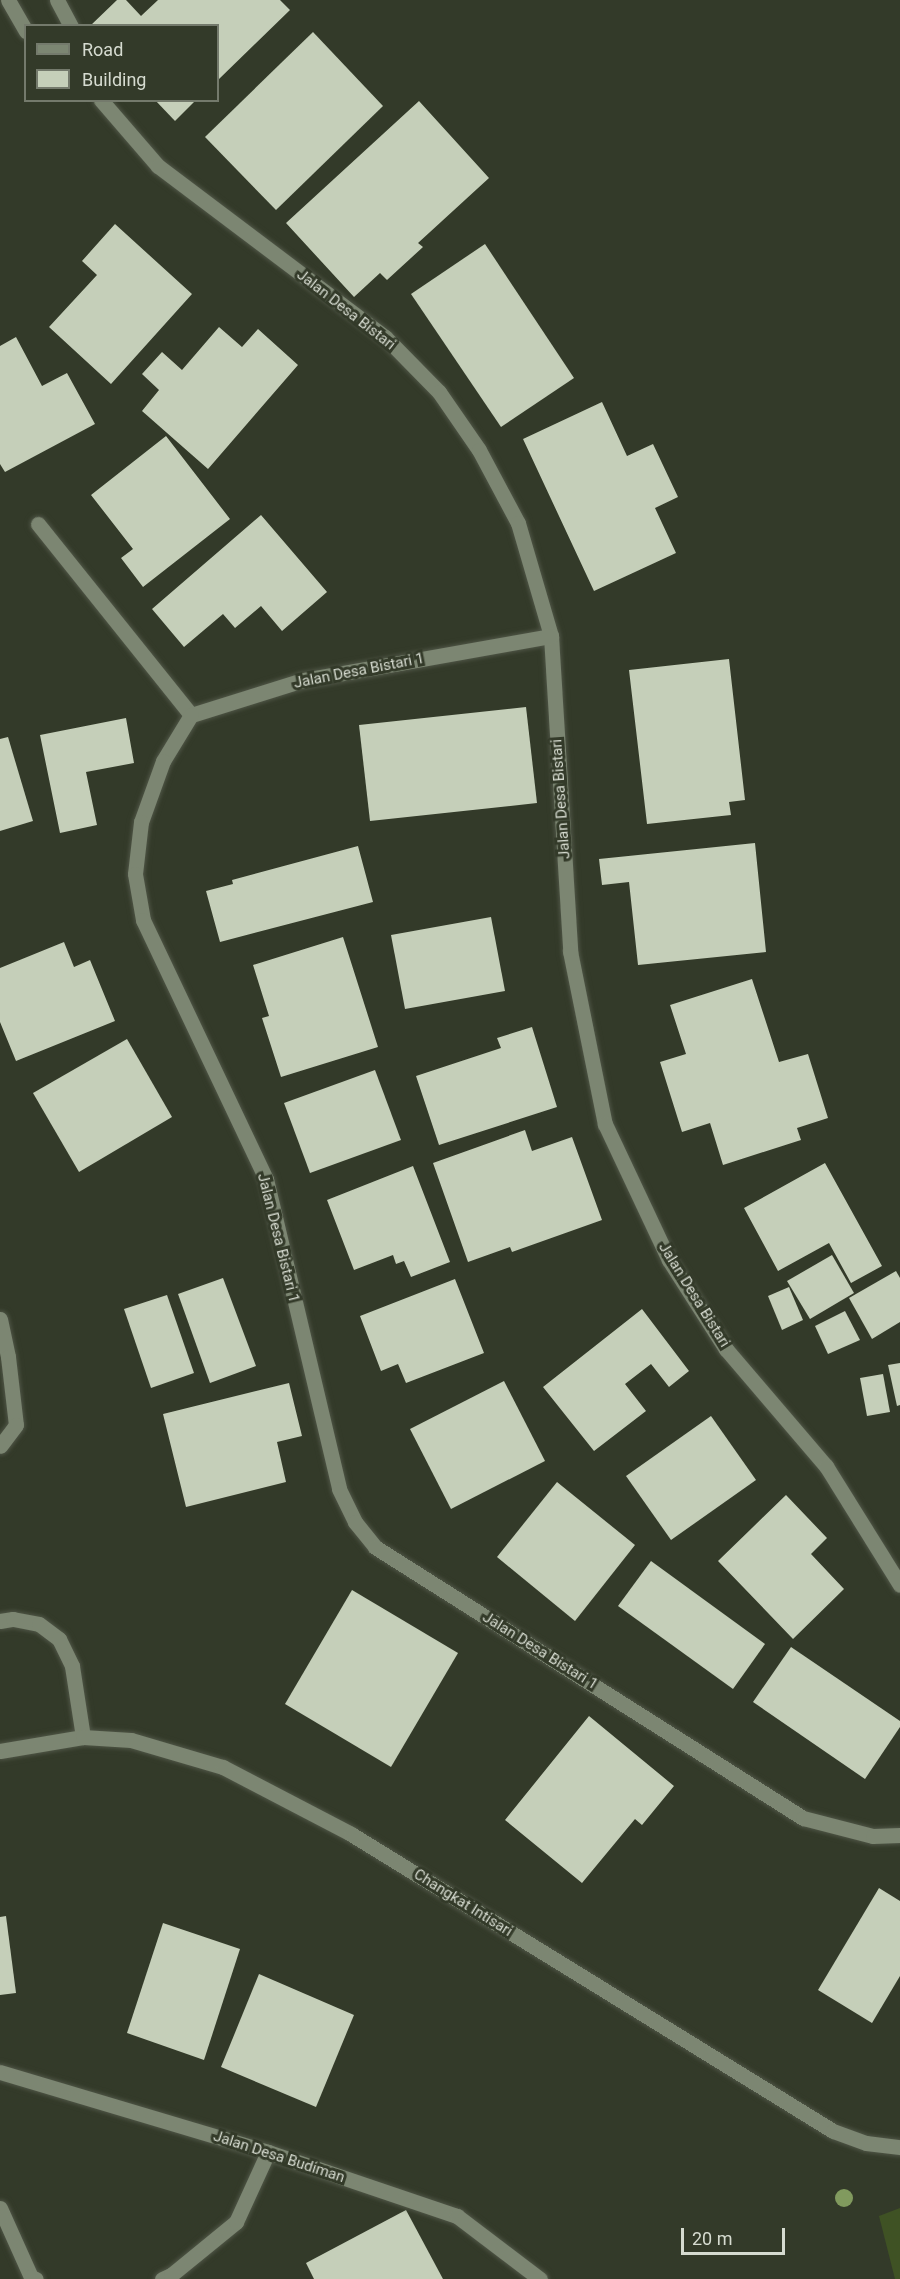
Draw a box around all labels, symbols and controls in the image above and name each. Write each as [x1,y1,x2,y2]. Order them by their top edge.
legend [24,24,219,102]
text: Road [82,39,123,60]
text: Building [82,69,146,90]
street label: Jalan Desa Bistari [293,266,399,354]
street label: Jalan Desa Bistari 1 [292,650,426,692]
street label: Jalan Desa Bistari [548,738,574,860]
street label: Jalan Desa Bistari 1 [253,1172,303,1304]
street label: Jalan Desa Bistari [655,1239,733,1351]
street label: Jalan Desa Bistari 1 [479,1608,601,1694]
street label: Changkat Intisari [410,1865,516,1941]
street label: Jalan Desa Budiman [211,2127,347,2187]
scale bar [684,2216,788,2254]
text: 20 m [692,2228,732,2249]

